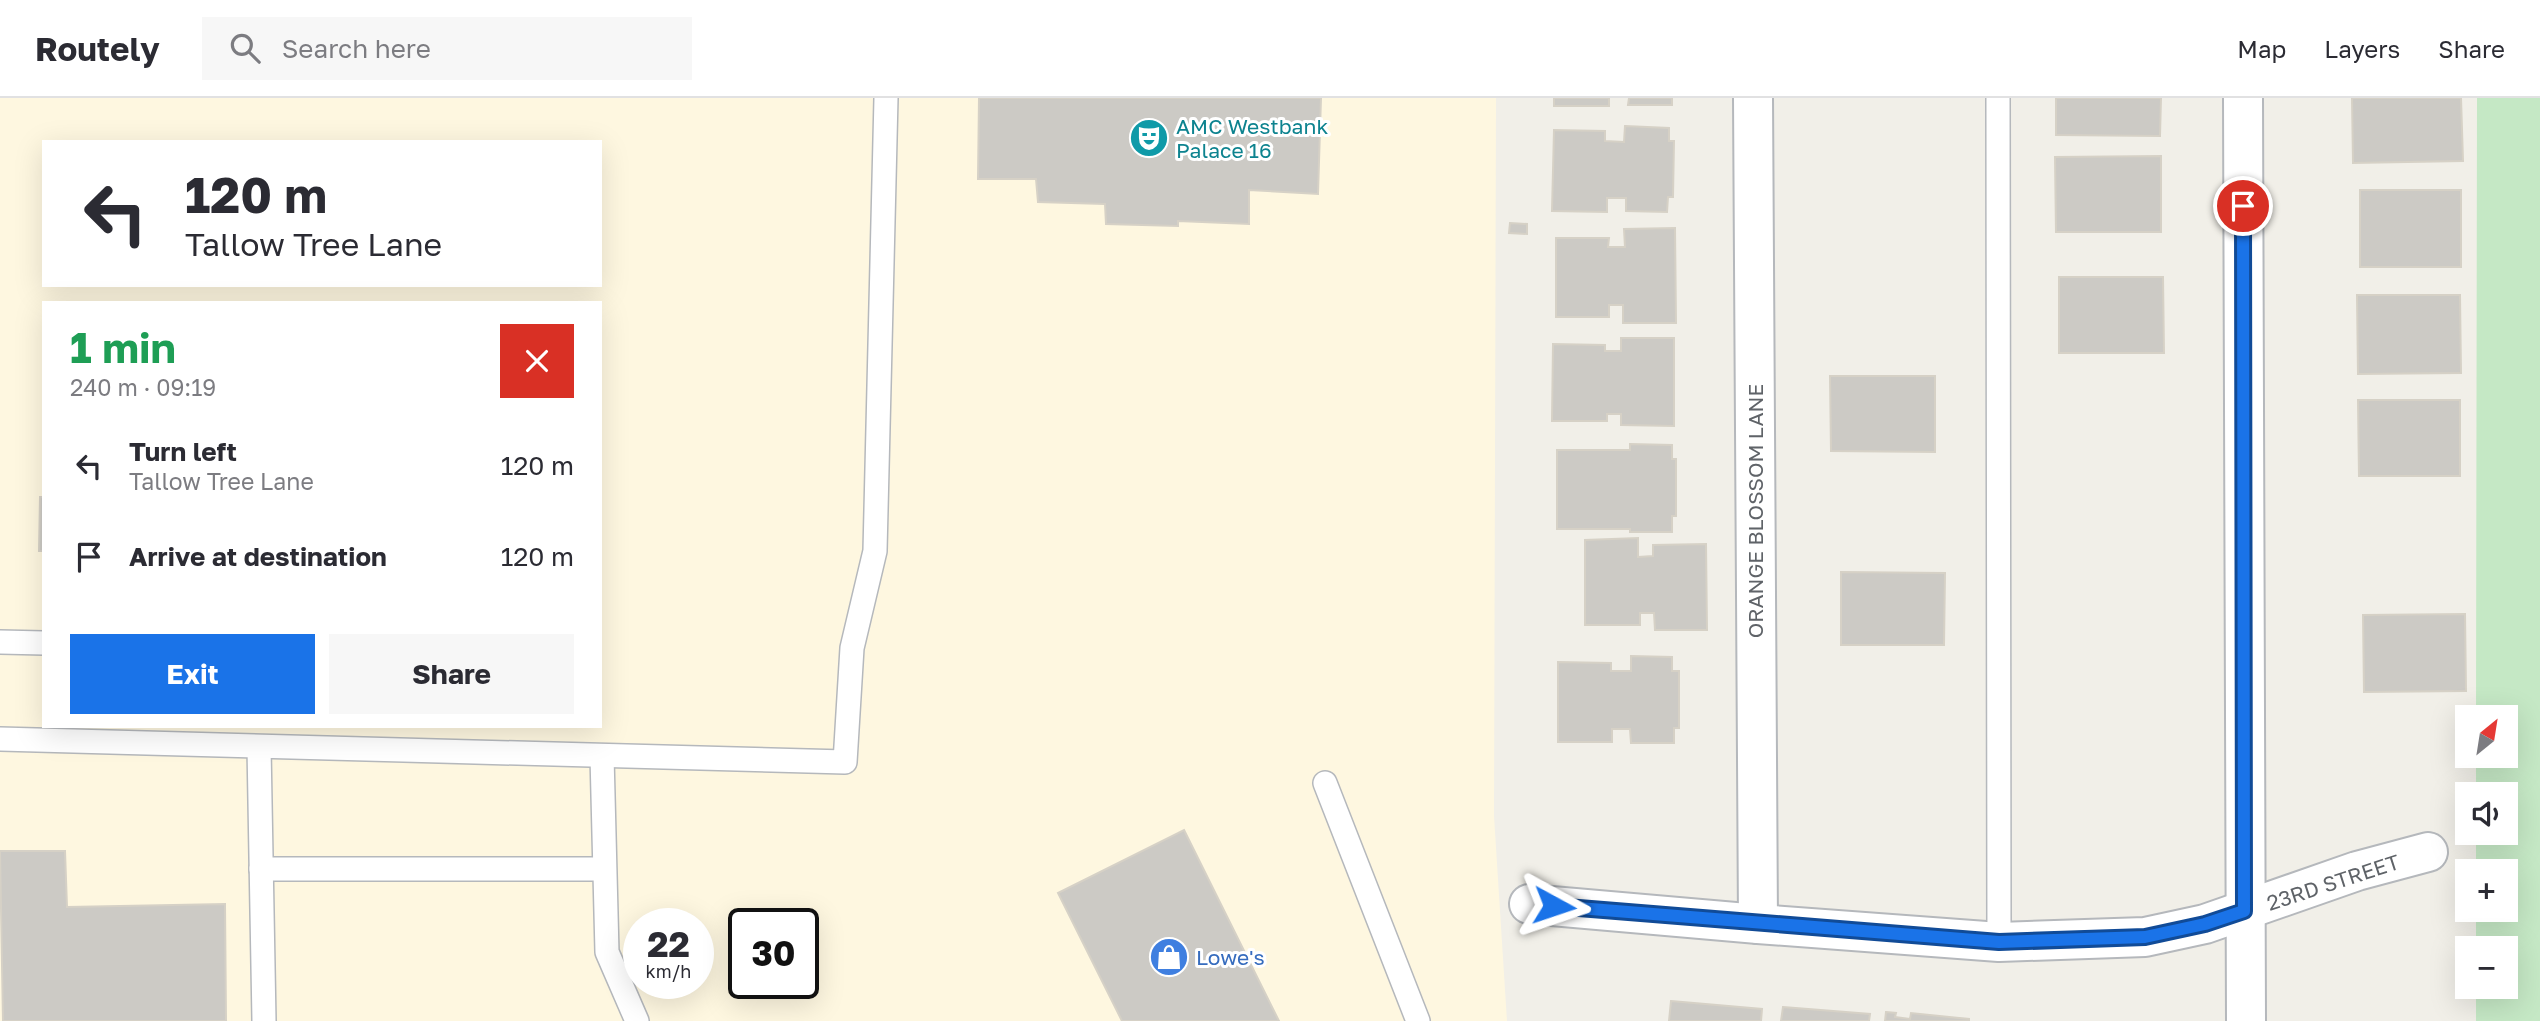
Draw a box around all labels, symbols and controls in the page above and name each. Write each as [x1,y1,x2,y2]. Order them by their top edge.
search box [202,17,692,80]
text: Routely [35,29,160,68]
icon: search [226,29,264,67]
text: Search here [282,33,431,64]
text: Map [2237,34,2286,63]
text: Layers [2324,34,2400,63]
text: Share [2438,34,2505,63]
place label: AMC Westbank Palace 16 [1176,113,1328,163]
theatre icon: AMC Westbank Palace 16 [1128,117,1170,159]
text: 120 m [185,165,327,224]
icon: left [70,168,161,259]
pin [2213,176,2273,236]
icon: arrive [2224,187,2262,225]
text: Tallow Tree Lane [185,225,442,263]
text: 1 min [70,322,176,372]
button: close [500,324,574,398]
text: 240 m · 09:19 [70,373,216,401]
street label: ORANGE BLOSSOM LANE [1742,384,1768,638]
text: Turn left [129,436,237,467]
icon: left [70,447,108,485]
text: 120 m [501,450,574,481]
text: Tallow Tree Lane [129,467,314,495]
icon: arrive [70,538,108,576]
text: Arrive at destination [129,541,387,572]
text: 120 m [501,541,574,572]
button: Exit [70,634,315,714]
button: Share [329,634,574,714]
north arrow [2455,705,2518,768]
map controls [2455,705,2518,999]
button: sound [2455,782,2518,845]
street label: 23RD STREET [2263,848,2403,916]
button: + [2455,859,2518,922]
position arrow [1517,869,1591,943]
speed limit sign: 30 [728,908,819,999]
text: 22 [647,923,690,965]
shop icon: Lowe's [1148,936,1190,978]
button: − [2455,936,2518,999]
place label: Lowe's [1196,944,1265,970]
text: km/h [646,960,691,982]

